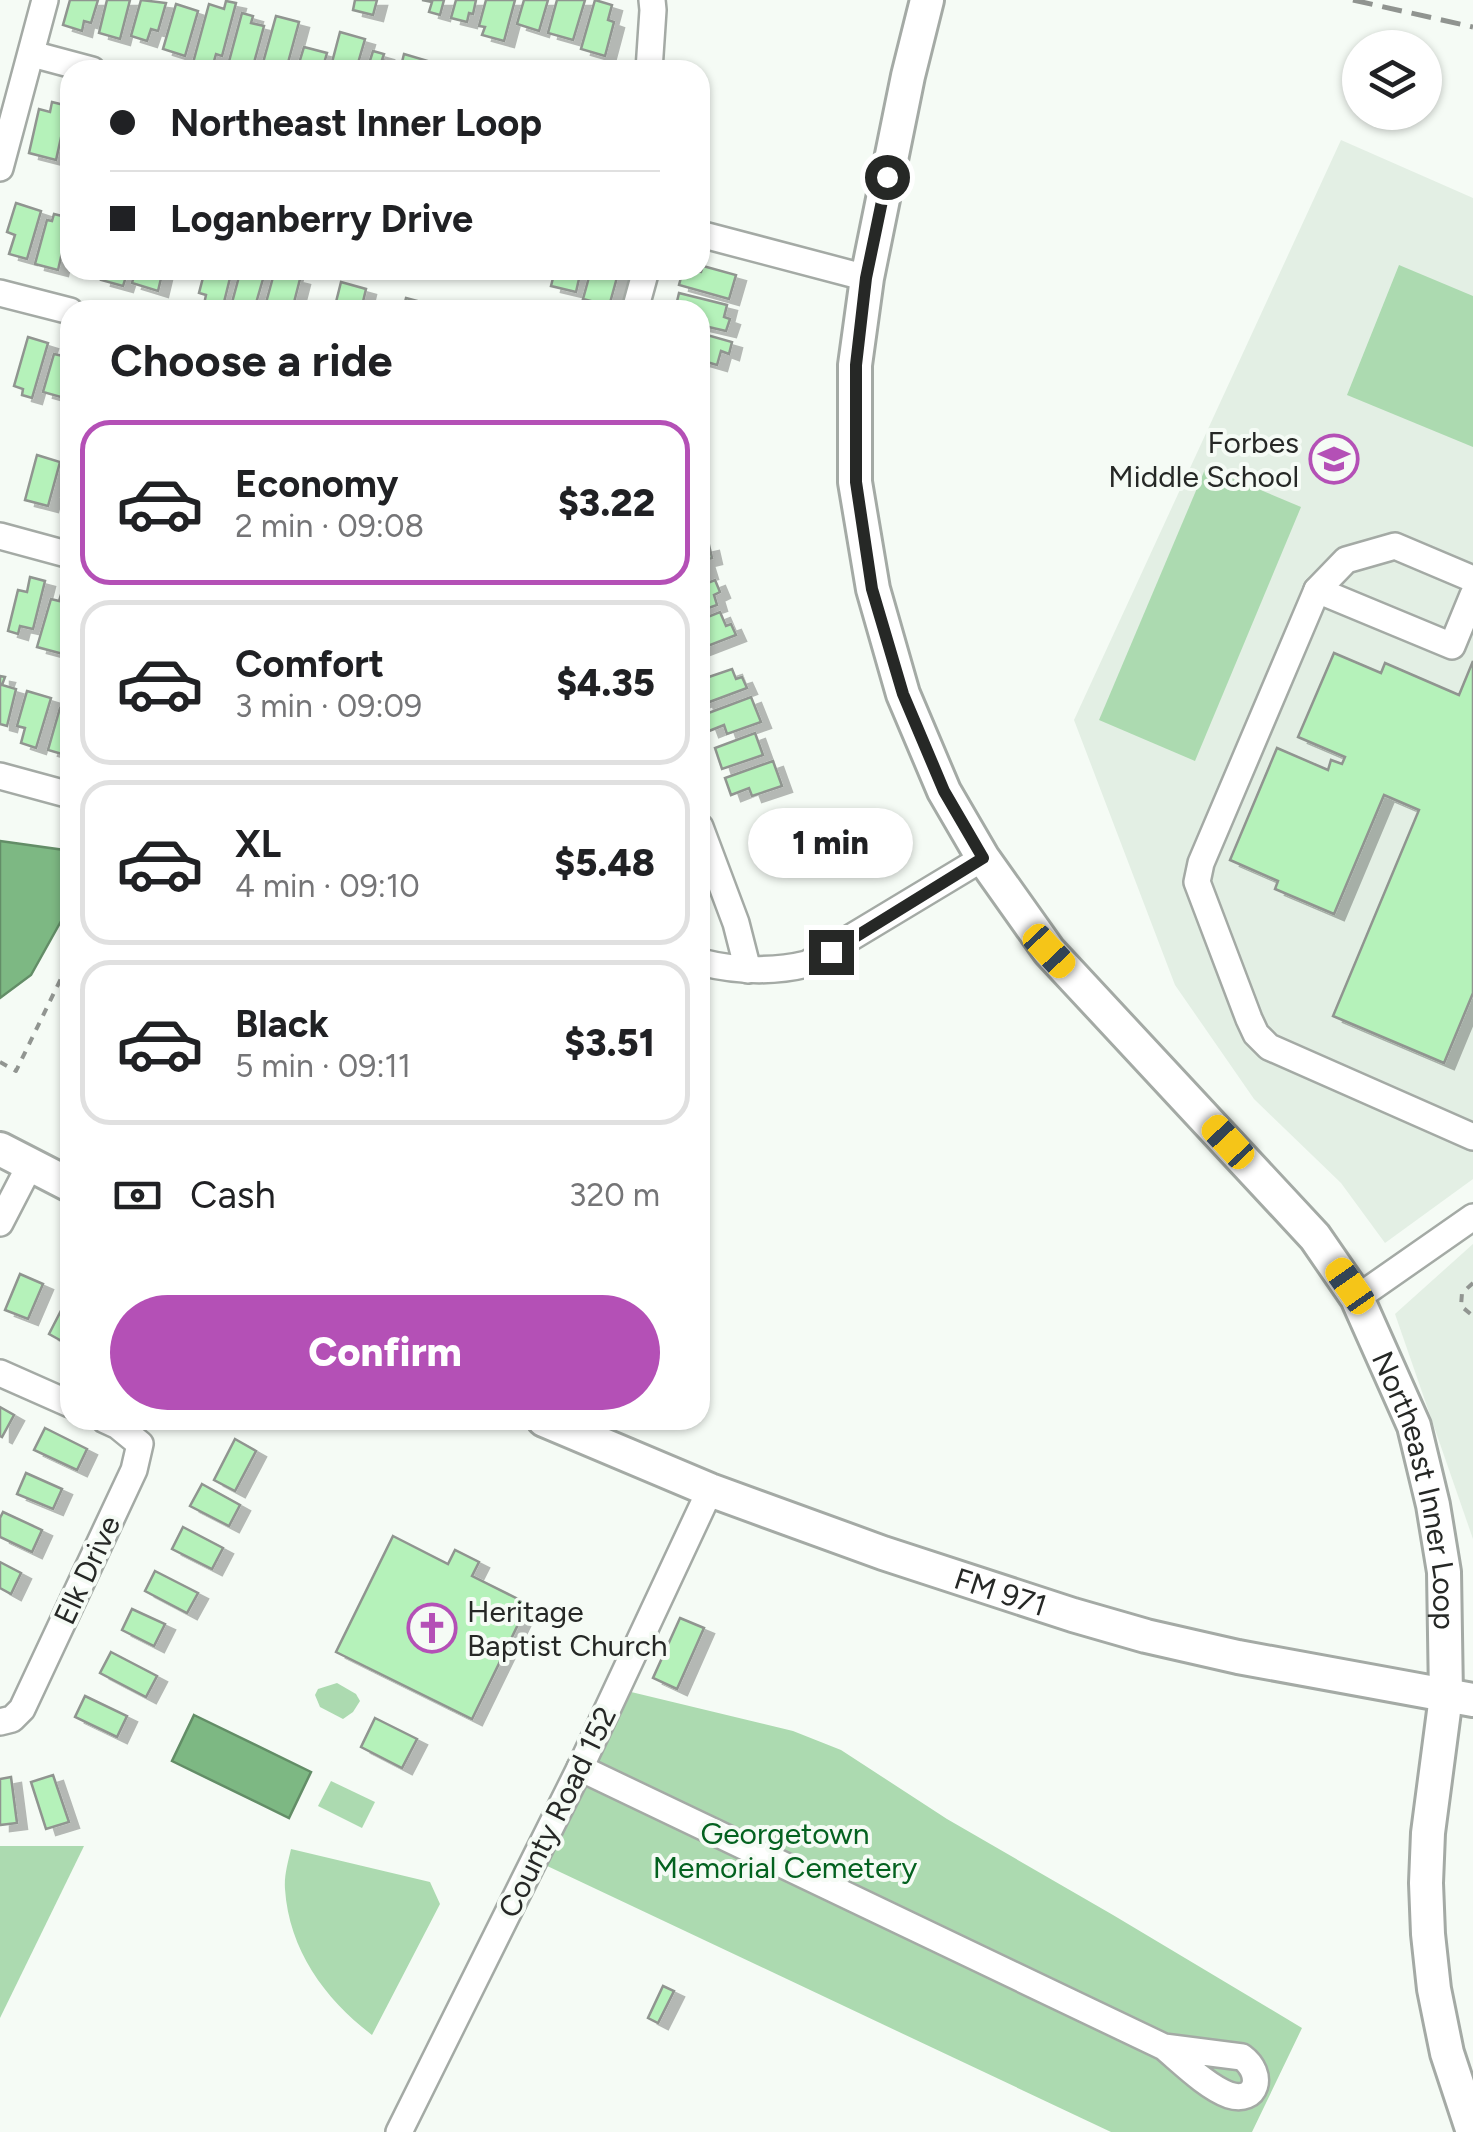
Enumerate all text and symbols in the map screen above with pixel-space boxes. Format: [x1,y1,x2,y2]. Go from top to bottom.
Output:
map controls [1342,30,1442,130]
button: layers [1342,30,1442,130]
text: Northeast Inner Loop [170,100,542,146]
route start [865,155,910,200]
text: Loganberry Drive [170,196,473,242]
text: Choose a ride [110,333,392,387]
place label: Forbes Middle School [1108,424,1299,495]
school or university icon: Forbes Middle School [1308,433,1360,485]
icon: car [115,458,205,548]
text: Economy [235,461,398,507]
text: $3.22 [558,480,655,526]
text: 2 min · 09:08 [235,507,424,545]
icon: car [115,638,205,728]
text: Comfort [235,641,384,687]
text: $4.35 [556,660,655,706]
text: 3 min · 09:09 [235,687,422,725]
callout: 1 min [748,807,914,877]
icon: car [115,818,205,908]
text: XL [235,821,281,867]
text: 1 min [792,824,869,862]
text: $5.48 [554,840,655,886]
text: 4 min · 09:10 [235,867,420,905]
car [1018,919,1080,983]
route end [809,930,854,975]
icon: car [115,998,205,1088]
text: Black [235,1001,329,1047]
text: $3.51 [564,1020,655,1066]
text: 5 min · 09:11 [235,1047,411,1085]
car [1197,1110,1259,1174]
icon: cash [110,1168,165,1223]
text: Cash [190,1172,276,1218]
text: 320 m [569,1176,660,1214]
car [1321,1253,1379,1319]
button: Confirm [110,1295,660,1410]
street label: Northeast Inner Loop [1364,1345,1463,1630]
street label: Elk Drive [46,1510,128,1630]
street label: FM 971 [950,1559,1051,1624]
place label: Heritage Baptist Church [467,1593,668,1664]
church icon: Heritage Baptist Church [406,1602,458,1654]
street label: County Road 152 [490,1701,624,1923]
park label: Georgetown Memorial Cemetery [653,1815,918,1886]

